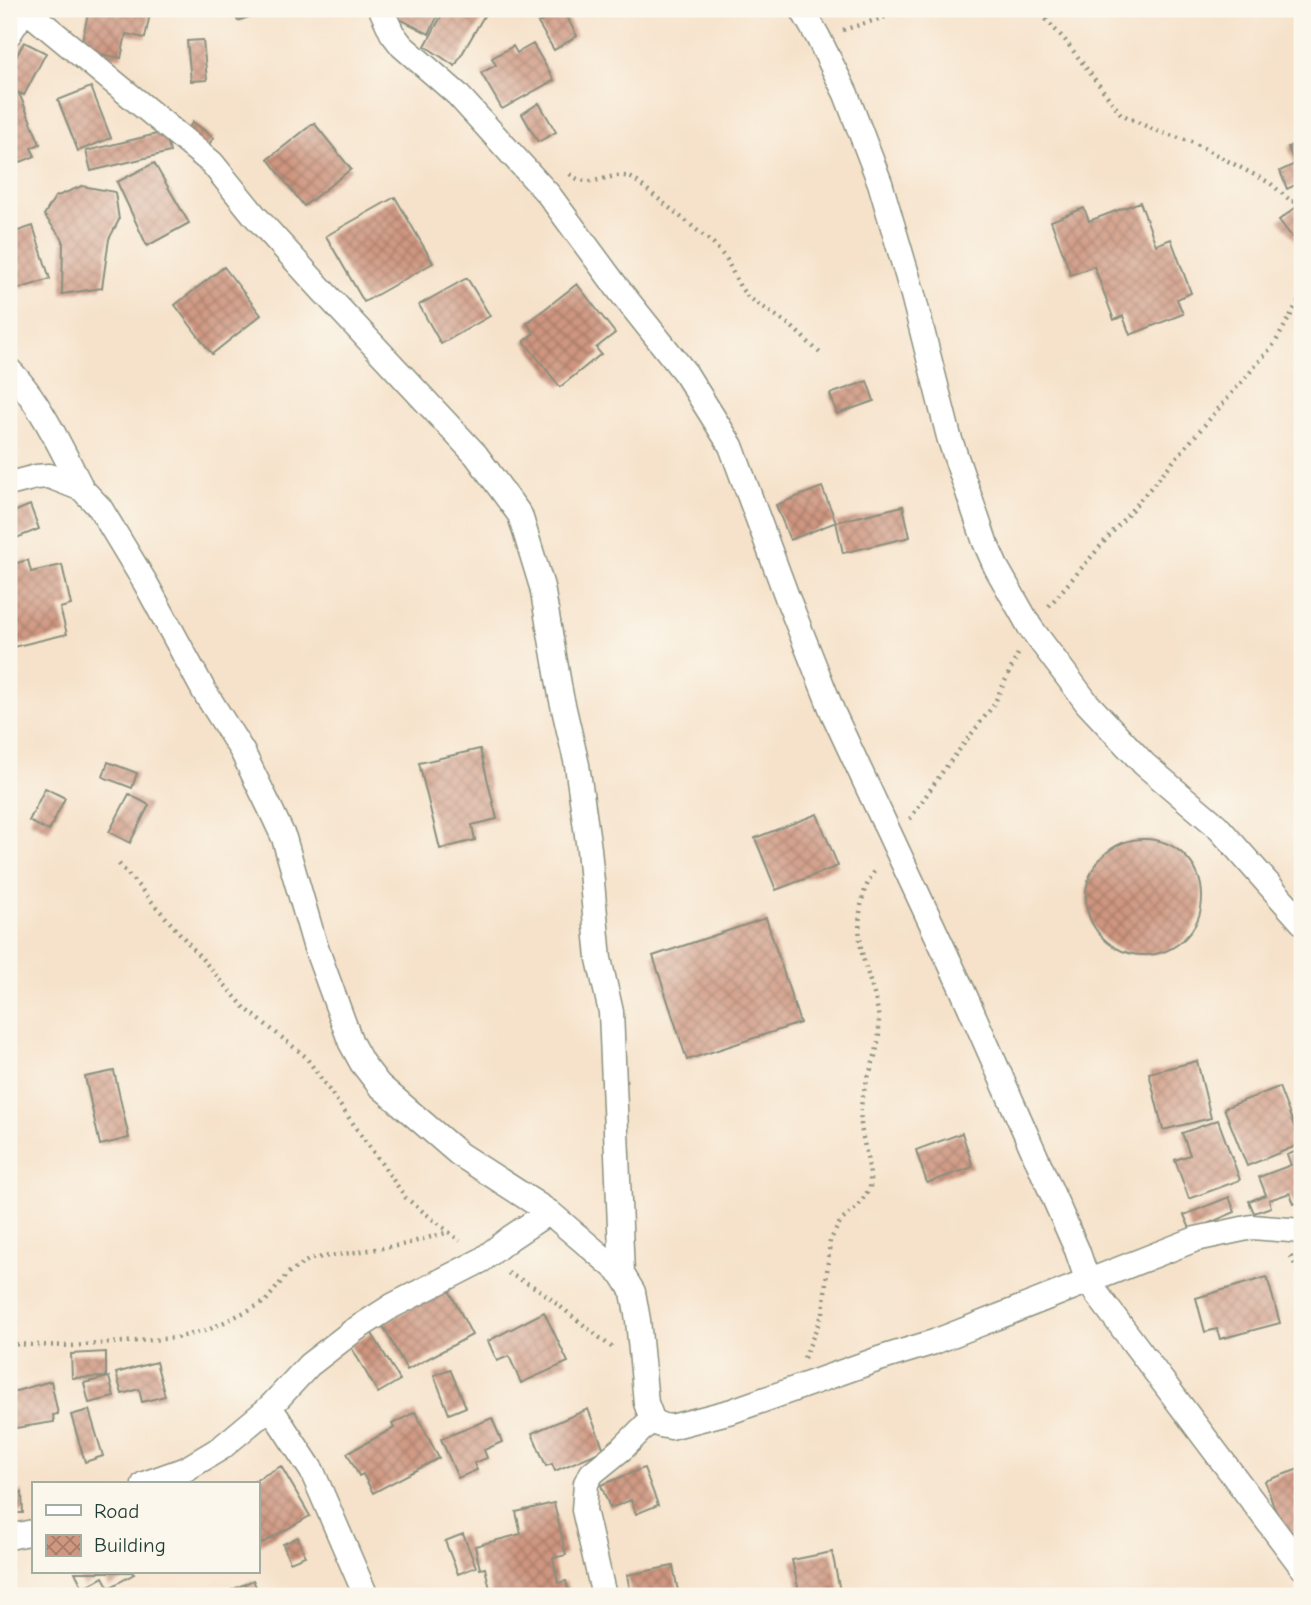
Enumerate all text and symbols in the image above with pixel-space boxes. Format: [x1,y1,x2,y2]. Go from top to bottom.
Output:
legend [32,1482,259,1574]
text: Road [94,1499,139,1523]
text: Building [94,1533,166,1557]

